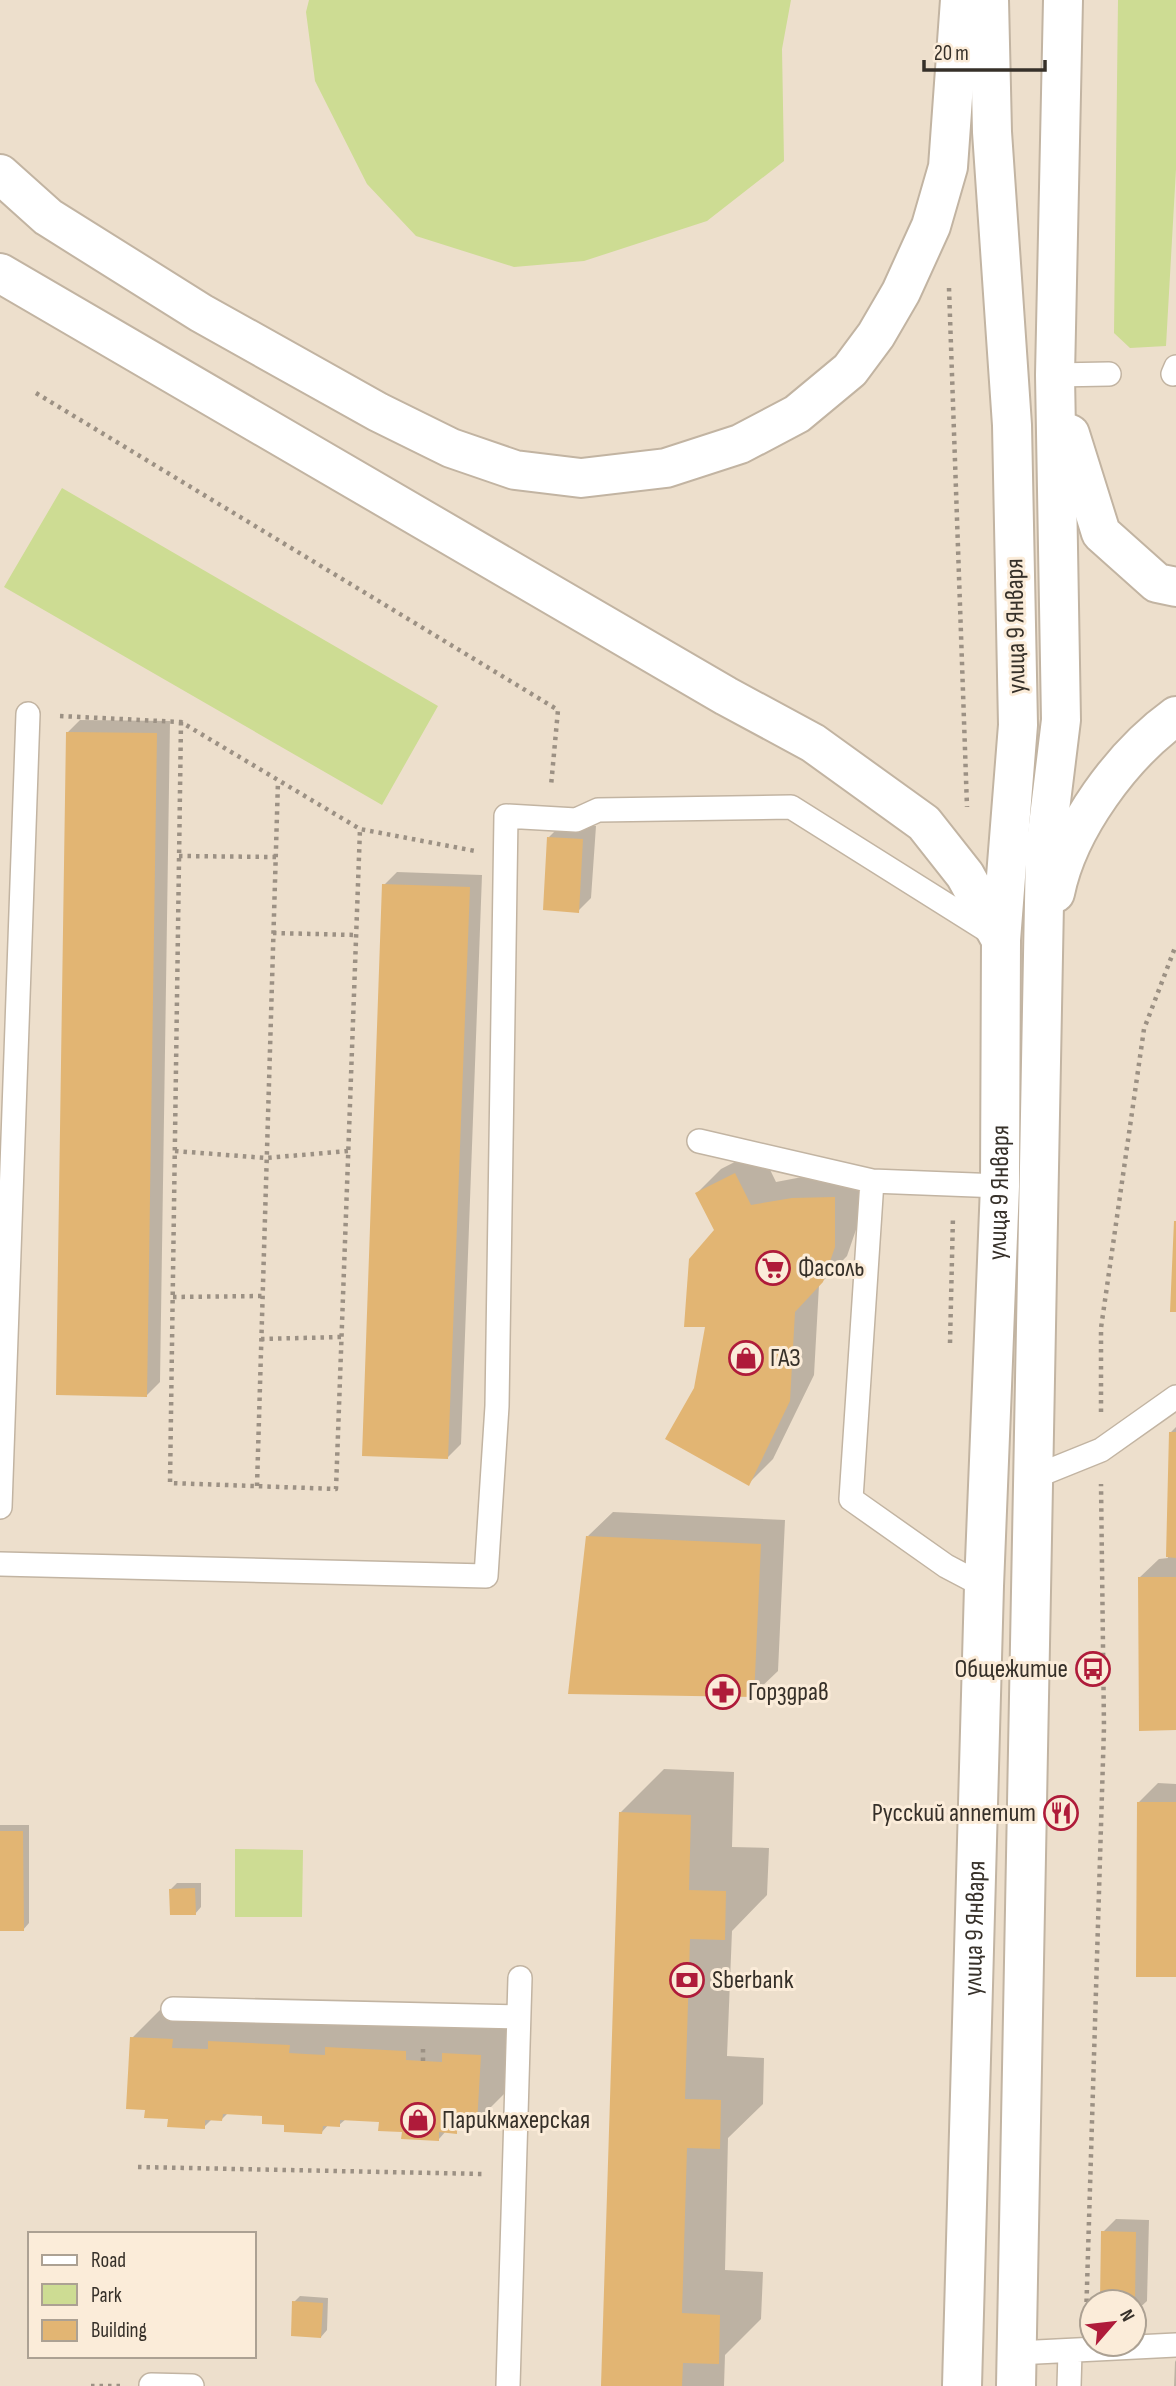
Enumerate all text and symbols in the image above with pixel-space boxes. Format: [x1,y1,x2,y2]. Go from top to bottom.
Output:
scale bar [924,28,1045,72]
text: 20 m [934,41,969,66]
street label: улица 9 Января [999,558,1033,694]
street label: улица 9 Января [982,1125,1016,1261]
supermarket icon: Фасоль [754,1249,792,1287]
place label: Фасоль [798,1253,865,1284]
shop icon: ГАЗ [727,1339,765,1377]
place label: ГАЗ [770,1343,801,1374]
bus stop icon: Общежитие [1074,1650,1112,1688]
place label: Общежитие [954,1654,1068,1685]
pharmacy icon: Горздрав [704,1673,742,1711]
place label: Горздрав [748,1677,829,1708]
restaurant icon: Русский аппетит [1042,1794,1080,1832]
place label: Русский аппетит [872,1798,1036,1829]
street label: улица 9 Января [957,1860,992,1996]
bank icon: Sberbank [668,1961,706,1999]
place label: Sberbank [712,1965,794,1996]
shop icon: Парикмахерская [399,2101,437,2139]
place label: Парикмахерская [442,2105,590,2136]
legend [28,2232,256,2358]
text: Road [91,2248,126,2273]
text: Park [91,2283,122,2308]
north arrow [1078,2288,1148,2358]
text: N [1114,2306,1139,2326]
text: Building [91,2318,147,2343]

